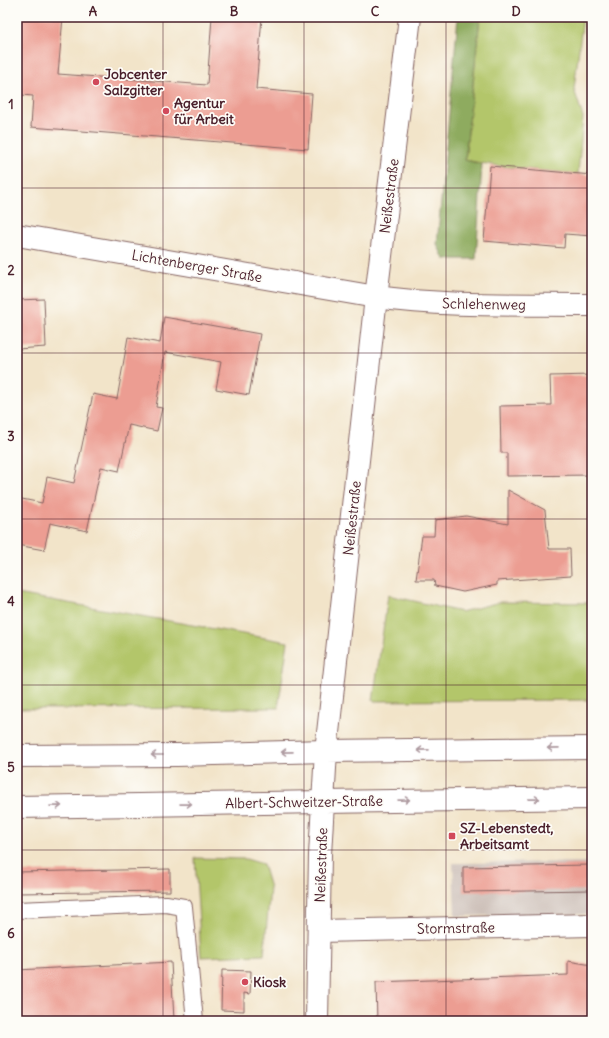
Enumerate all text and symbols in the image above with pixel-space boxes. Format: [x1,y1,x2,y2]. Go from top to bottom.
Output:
text: A [89,3,98,20]
text: B [230,3,239,20]
text: C [371,3,380,20]
text: D [511,3,521,20]
place label: Jobcenter Salzgitter [104,65,167,99]
marker: Jobcenter Salzgitter [91,77,101,87]
place label: Agentur für Arbeit [174,94,234,128]
text: 1 [8,96,14,113]
marker: Agentur für Arbeit [161,106,171,116]
street label: Neißestraße [375,158,403,234]
street label: Lichtenberger Straße [130,246,264,286]
text: 2 [7,262,15,279]
street label: Schlehenweg [442,294,526,314]
text: 3 [7,428,15,445]
street label: Neißestraße [339,480,365,556]
text: 4 [7,593,15,610]
one-way arrow [547,745,560,752]
one-way arrow [417,746,430,754]
one-way arrow [281,748,294,756]
one-way arrow [151,751,164,759]
text: 5 [7,759,15,776]
street label: Albert-Schweitzer-Straße [225,792,383,812]
one-way arrow [527,795,540,802]
one-way arrow [397,796,410,804]
one-way arrow [179,800,192,808]
one-way arrow [49,802,62,810]
place label: SZ-Lebenstedt, Arbeitsamt [460,819,554,853]
street label: Neißestraße [311,827,331,903]
marker: SZ-Lebenstedt, Arbeitsamt [447,831,457,841]
street label: Stormstraße [417,918,495,938]
text: 6 [7,925,15,942]
place label: Kiosk [253,973,286,991]
marker: Kiosk [240,977,250,987]

